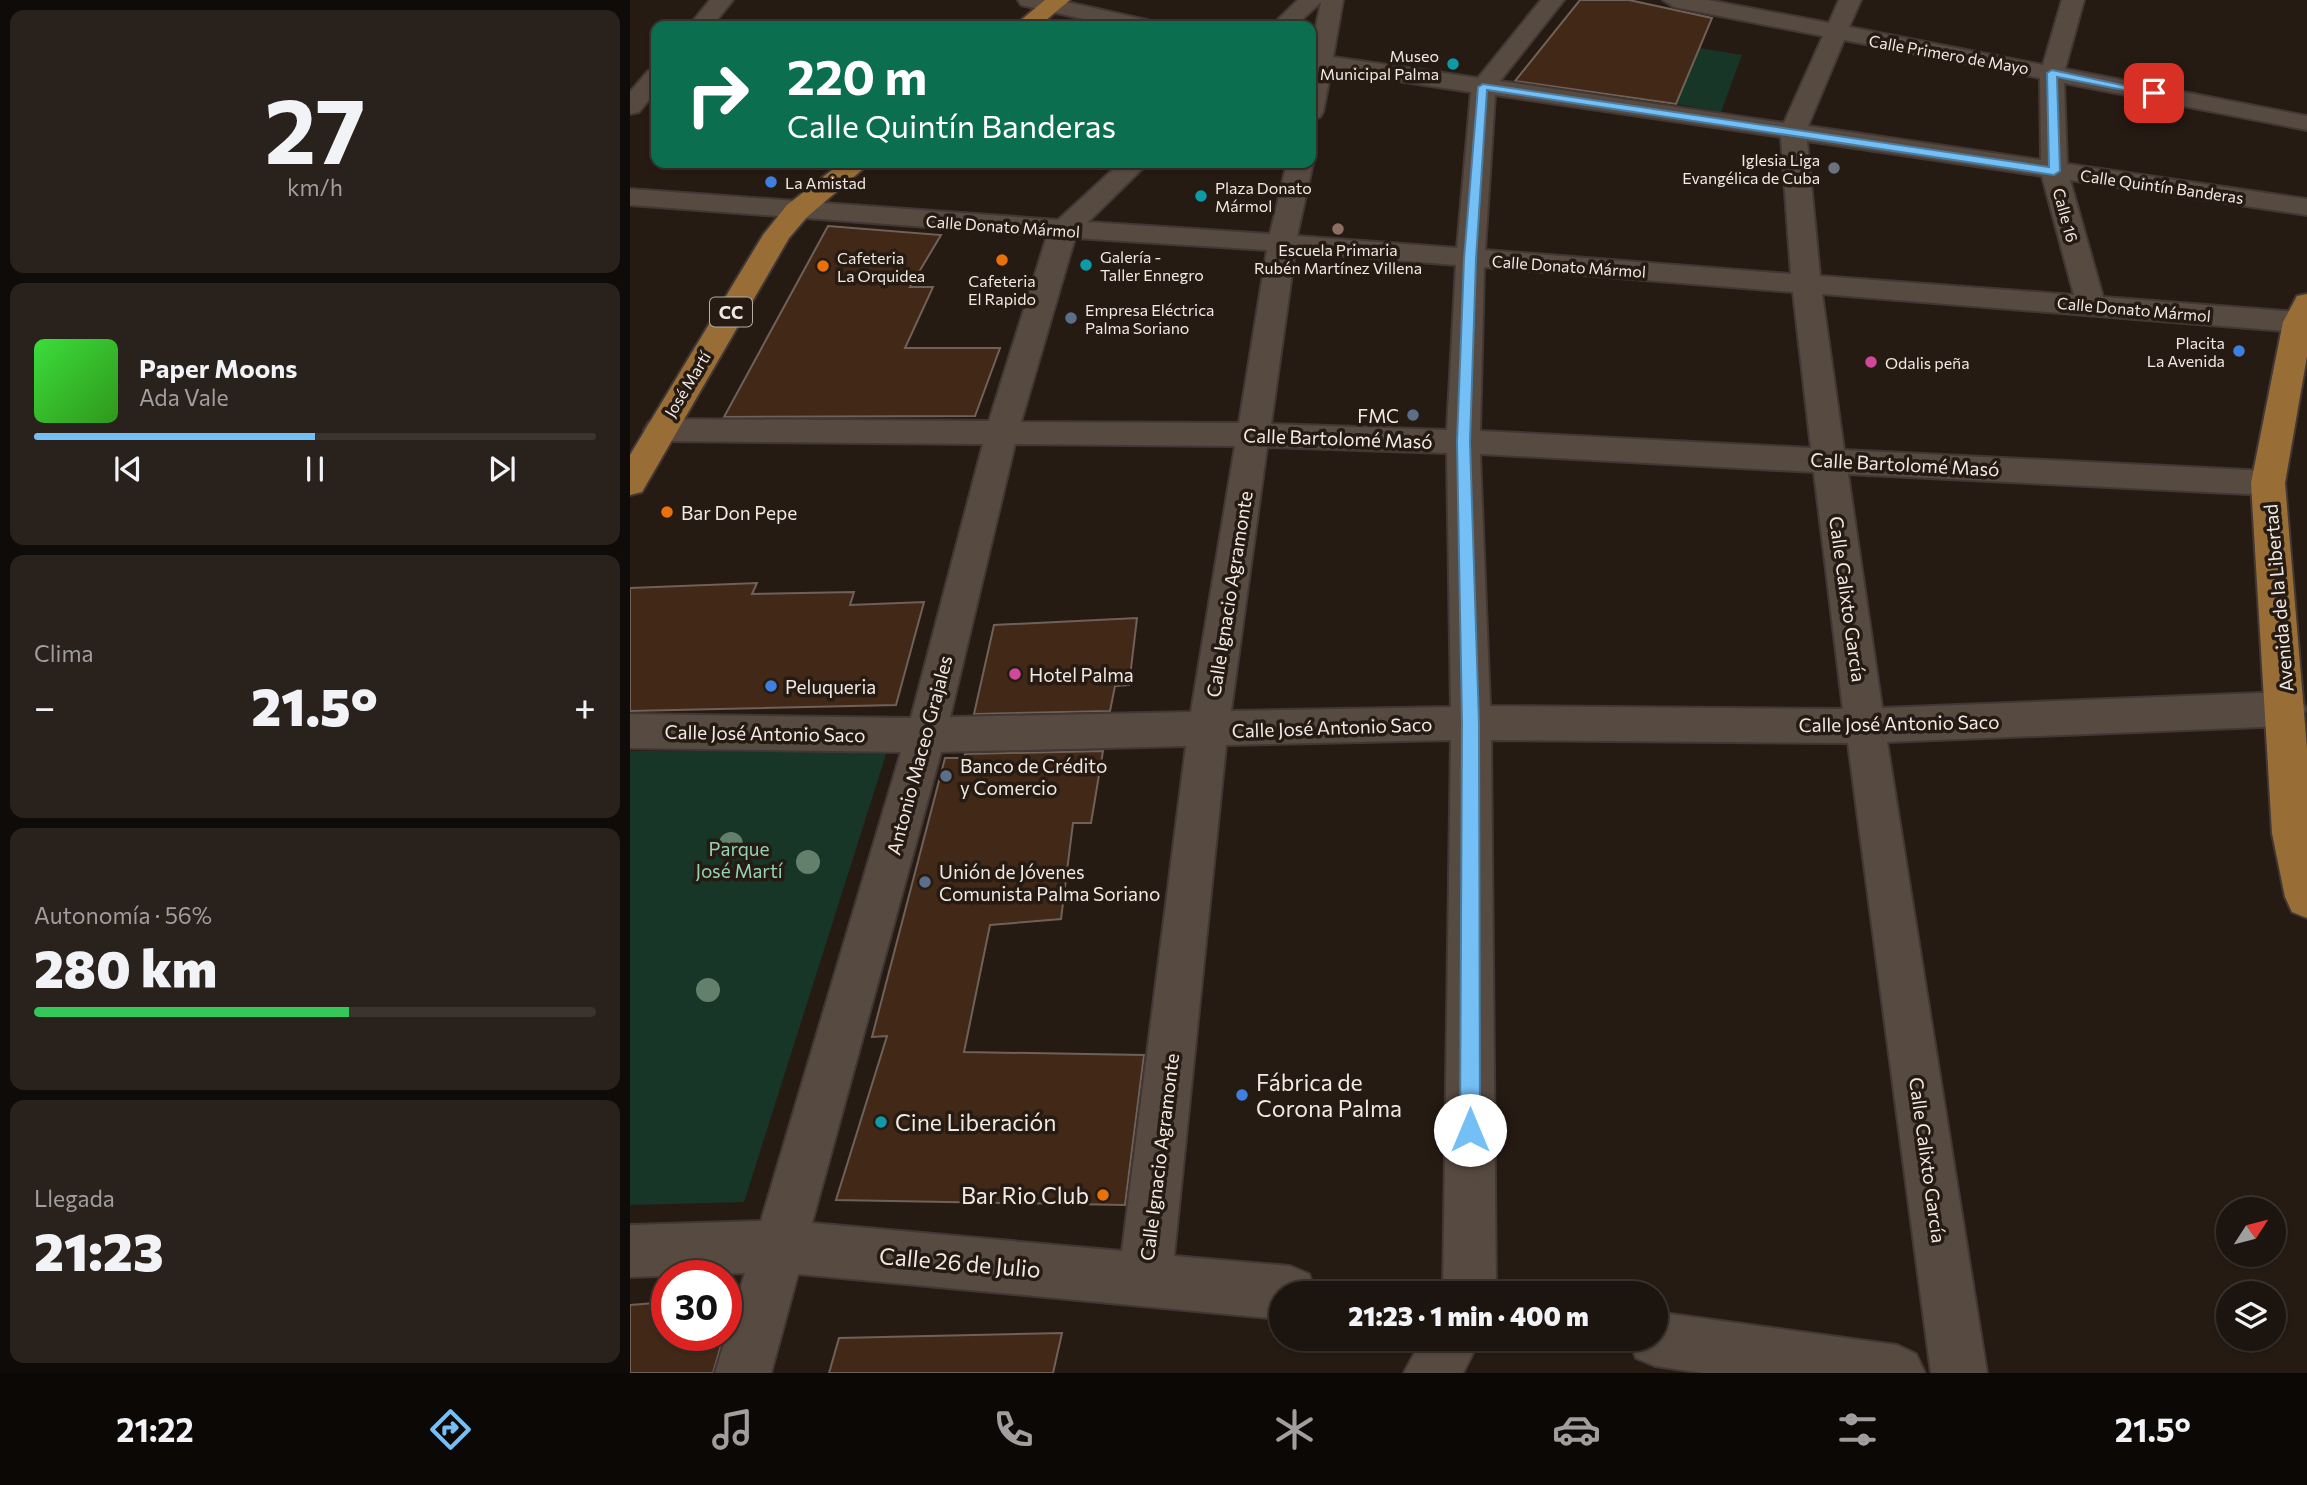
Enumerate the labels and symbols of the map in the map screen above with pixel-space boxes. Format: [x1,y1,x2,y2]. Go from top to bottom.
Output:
street label: Calle Primero de Mayo [1867,31,2031,77]
place label: Museo Municipal Palma [1320,46,1439,83]
marker: Museo Municipal Palma [1445,56,1461,72]
pin [2124,63,2184,123]
place label: Iglesia Liga Evangélica de Cuba [1682,150,1820,187]
marker: Iglesia Liga Evangélica de Cuba [1826,160,1842,176]
street label: Calle Quintín Banderas [2079,165,2245,207]
place label: La Amistad [785,173,866,192]
marker: La Amistad [763,174,779,190]
place label: Plaza Donato Mármol [1215,178,1312,215]
street label: Calle 16 [2050,186,2082,244]
marker: Plaza Donato Mármol [1193,188,1209,204]
street label: Calle Donato Mármol [925,211,1081,241]
marker: Escuela Primaria Rubén Martínez Villena [1330,221,1346,237]
place label: Escuela Primaria Rubén Martínez Villena [1254,240,1422,277]
place label: Galería - Taller Ennegro [1100,247,1204,284]
place label: Cafeteria La Orquidea [837,248,925,285]
street label: Calle Donato Mármol [1491,251,1647,281]
marker: Cafeteria El Rapido [994,252,1010,268]
marker: Galería - Taller Ennegro [1078,257,1094,273]
marker: Cafeteria La Orquidea [815,258,831,274]
place label: Cafeteria El Rapido [968,271,1036,308]
street label: Calle Donato Mármol [2056,293,2212,325]
road number: CC [710,298,752,326]
place label: Empresa Eléctrica Palma Soriano [1085,300,1214,337]
marker: Empresa Eléctrica Palma Soriano [1063,310,1079,326]
place label: Placita La Avenida [2147,333,2225,370]
marker: Placita La Avenida [2231,343,2247,359]
street label: José Martí [660,347,715,420]
place label: Odalis peña [1885,353,1970,372]
marker: Odalis peña [1863,354,1879,370]
place label: FMC [1357,404,1399,427]
marker: FMC [1405,407,1421,423]
street label: Calle Bartolomé Masó [1243,423,1433,453]
street label: Calle Bartolomé Masó [1810,448,2000,480]
street label: Calle Ignacio Agramonte [1201,489,1257,699]
place label: Bar Don Pepe [681,501,797,524]
street label: Avenida de la Libertad [2258,503,2298,693]
marker: Bar Don Pepe [659,504,675,520]
street label: Calle Calixto García [1825,515,1871,683]
street label: Antonio Maceo Grajales [881,653,957,857]
place label: Hotel Palma [1029,663,1134,686]
marker: Hotel Palma [1007,666,1023,682]
place label: Peluqueria [785,675,876,698]
marker: Peluqueria [763,678,779,694]
street label: Calle José Antonio Saco [1798,710,2000,736]
street label: Calle José Antonio Saco [1231,712,1433,742]
street label: Calle José Antonio Saco [664,720,866,746]
place label: Banco de Crédito y Comercio [960,754,1107,799]
marker: Banco de Crédito y Comercio [938,768,954,784]
park label: Parque José Martí [695,837,784,882]
place label: Unión de Jóvenes Comunista Palma Soriano [939,860,1160,905]
marker: Unión de Jóvenes Comunista Palma Soriano [917,874,933,890]
street label: Calle Ignacio Agramonte [1135,1052,1183,1262]
place label: Fábrica de Corona Palma [1256,1068,1402,1122]
street label: Calle Calixto García [1905,1076,1951,1244]
marker: Fábrica de Corona Palma [1234,1087,1250,1103]
position arrow [1433,1093,1507,1167]
place label: Cine Liberación [895,1108,1056,1136]
marker: Cine Liberación [873,1114,889,1130]
place label: Bar Rio Club [961,1181,1089,1209]
marker: Bar Rio Club [1095,1187,1111,1203]
north arrow [2216,1197,2286,1267]
street label: Calle 26 de Julio [878,1241,1042,1283]
speed limit sign: 30 [651,1260,742,1351]

